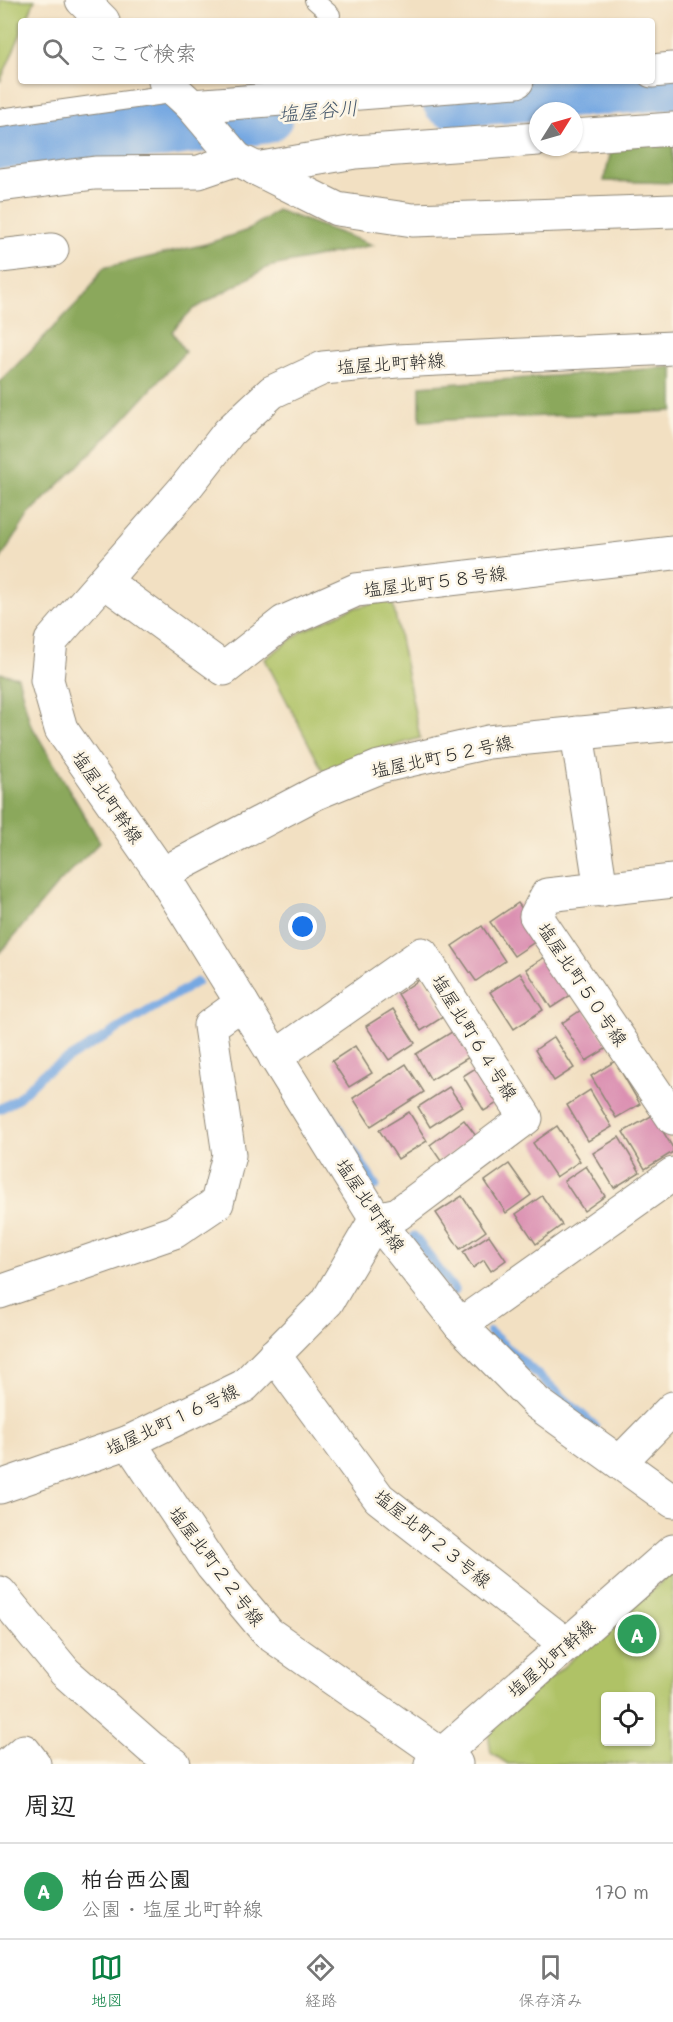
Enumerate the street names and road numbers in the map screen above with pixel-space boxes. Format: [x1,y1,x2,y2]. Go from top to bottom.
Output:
street label: 塩屋北町幹線 [336,347,446,379]
street label: 塩屋北町５８号線 [362,560,508,602]
street label: 塩屋北町５２号線 [369,729,515,783]
street label: 塩屋北町幹線 [67,746,149,848]
street label: 塩屋北町５０号線 [533,918,633,1050]
street label: 塩屋北町６４号線 [427,970,523,1104]
street label: 塩屋北町幹線 [331,1154,411,1256]
street label: 塩屋北町１６号線 [102,1378,242,1460]
street label: 塩屋北町２３号線 [369,1483,497,1593]
street label: 塩屋北町２２号線 [164,1501,270,1631]
street label: 塩屋北町幹線 [502,1614,600,1702]

